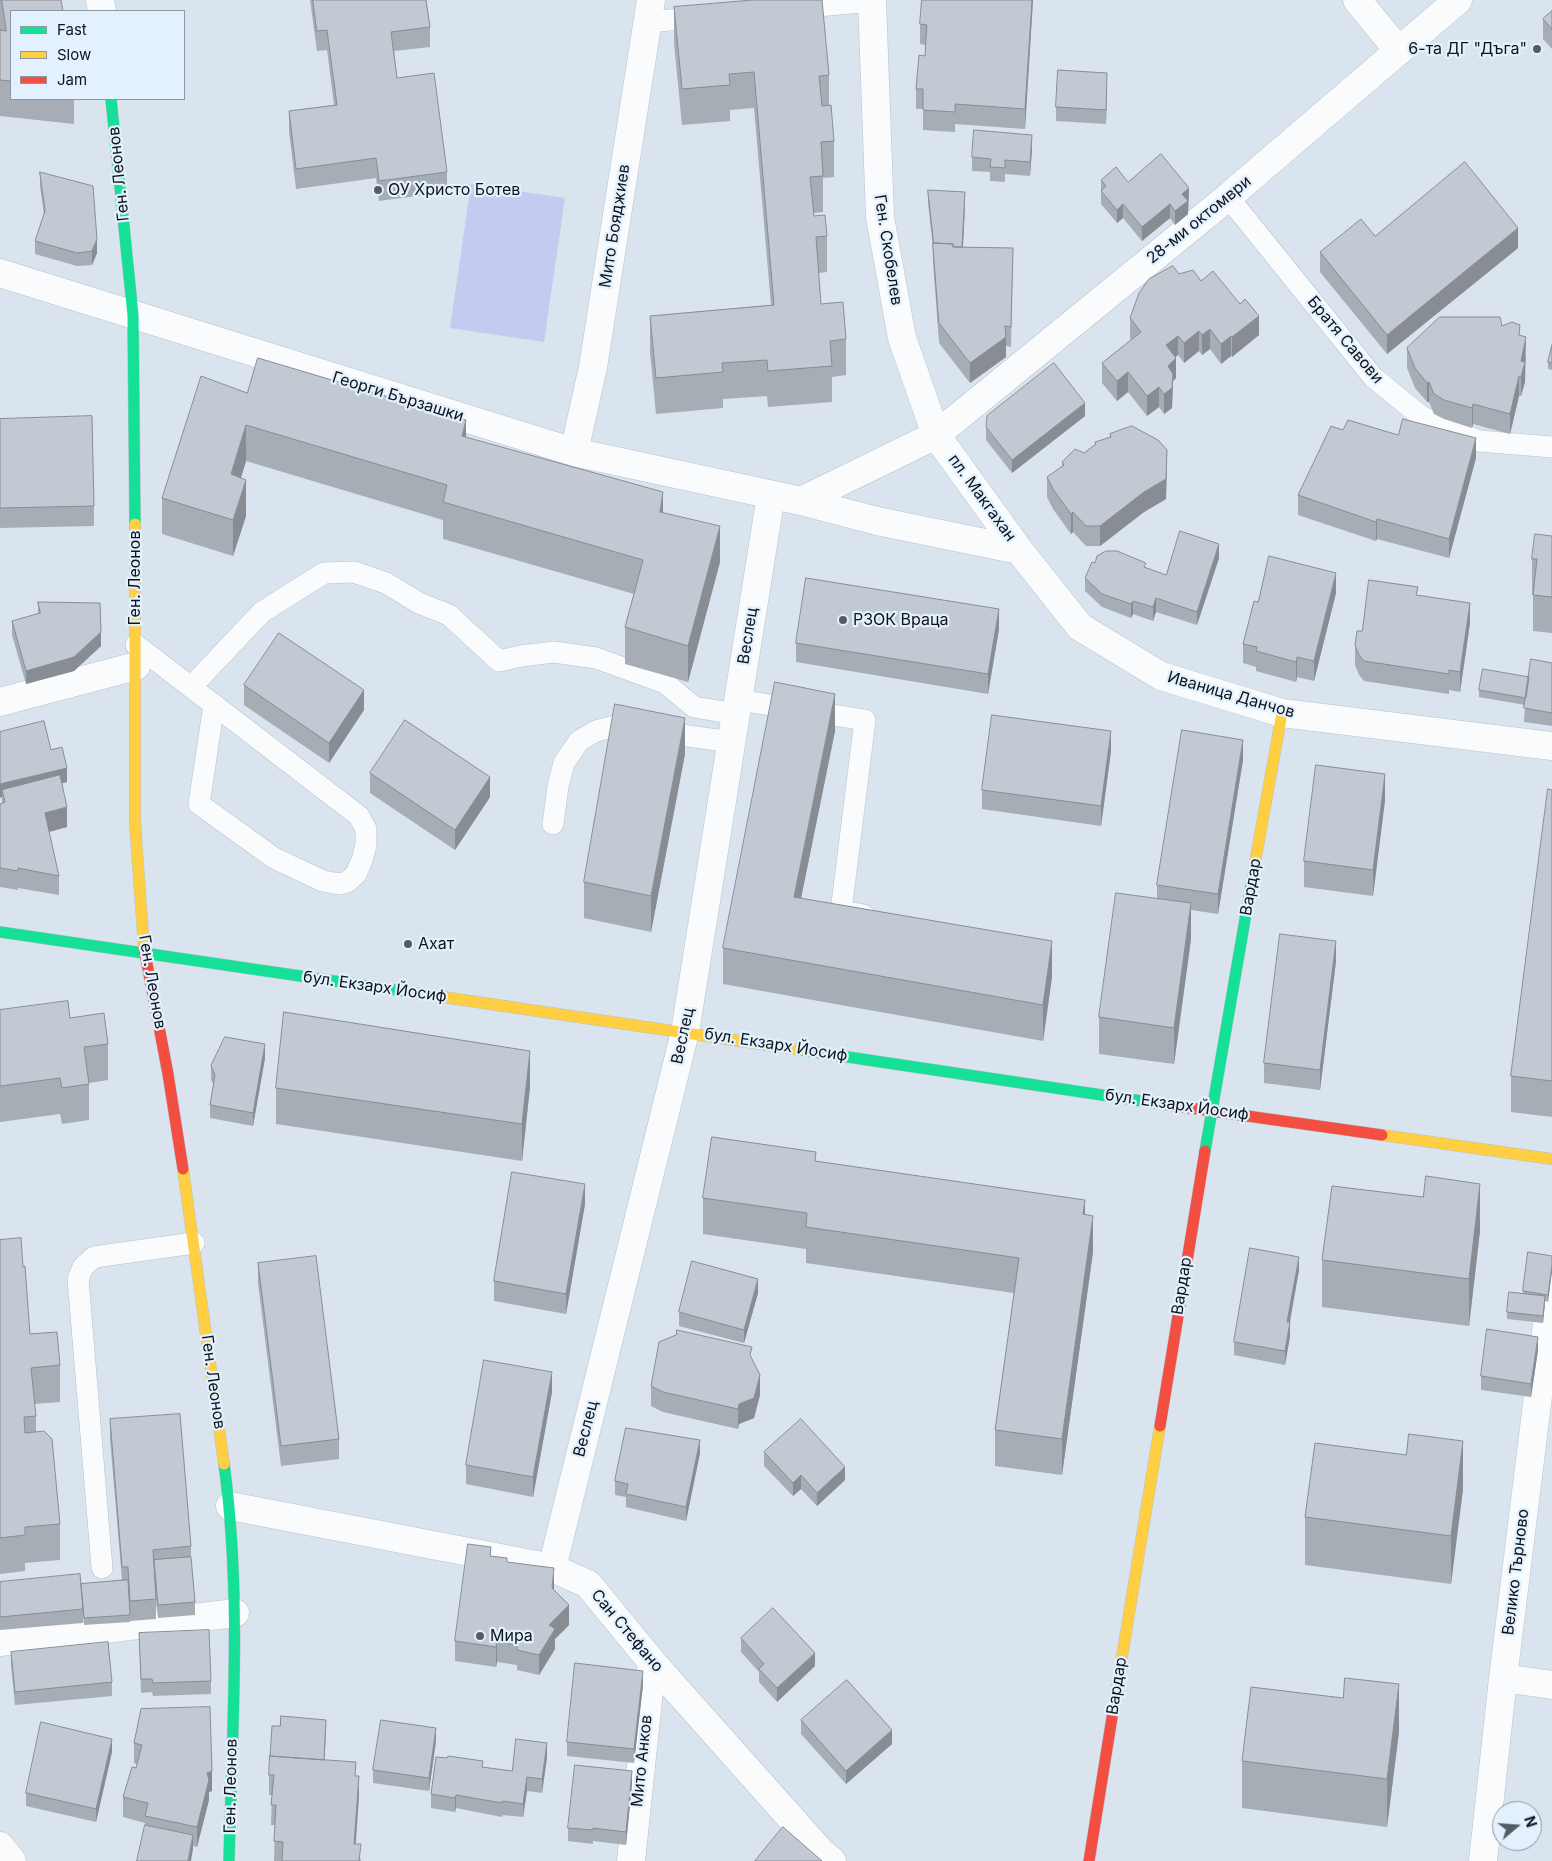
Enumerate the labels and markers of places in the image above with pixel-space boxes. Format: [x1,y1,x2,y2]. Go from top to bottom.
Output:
place label: 6-та ДГ "Дъга" [1408,39,1527,59]
marker: 6-та ДГ "Дъга" [1531,43,1543,55]
place label: ОУ Христо Ботев [388,180,520,200]
marker: ОУ Христо Ботев [372,184,384,196]
place label: РЗОК Враца [853,610,949,630]
marker: РЗОК Враца [837,614,849,626]
place label: Ахат [418,934,454,954]
marker: Ахат [402,938,414,950]
place label: Мира [490,1626,533,1646]
marker: Мира [474,1630,486,1642]

